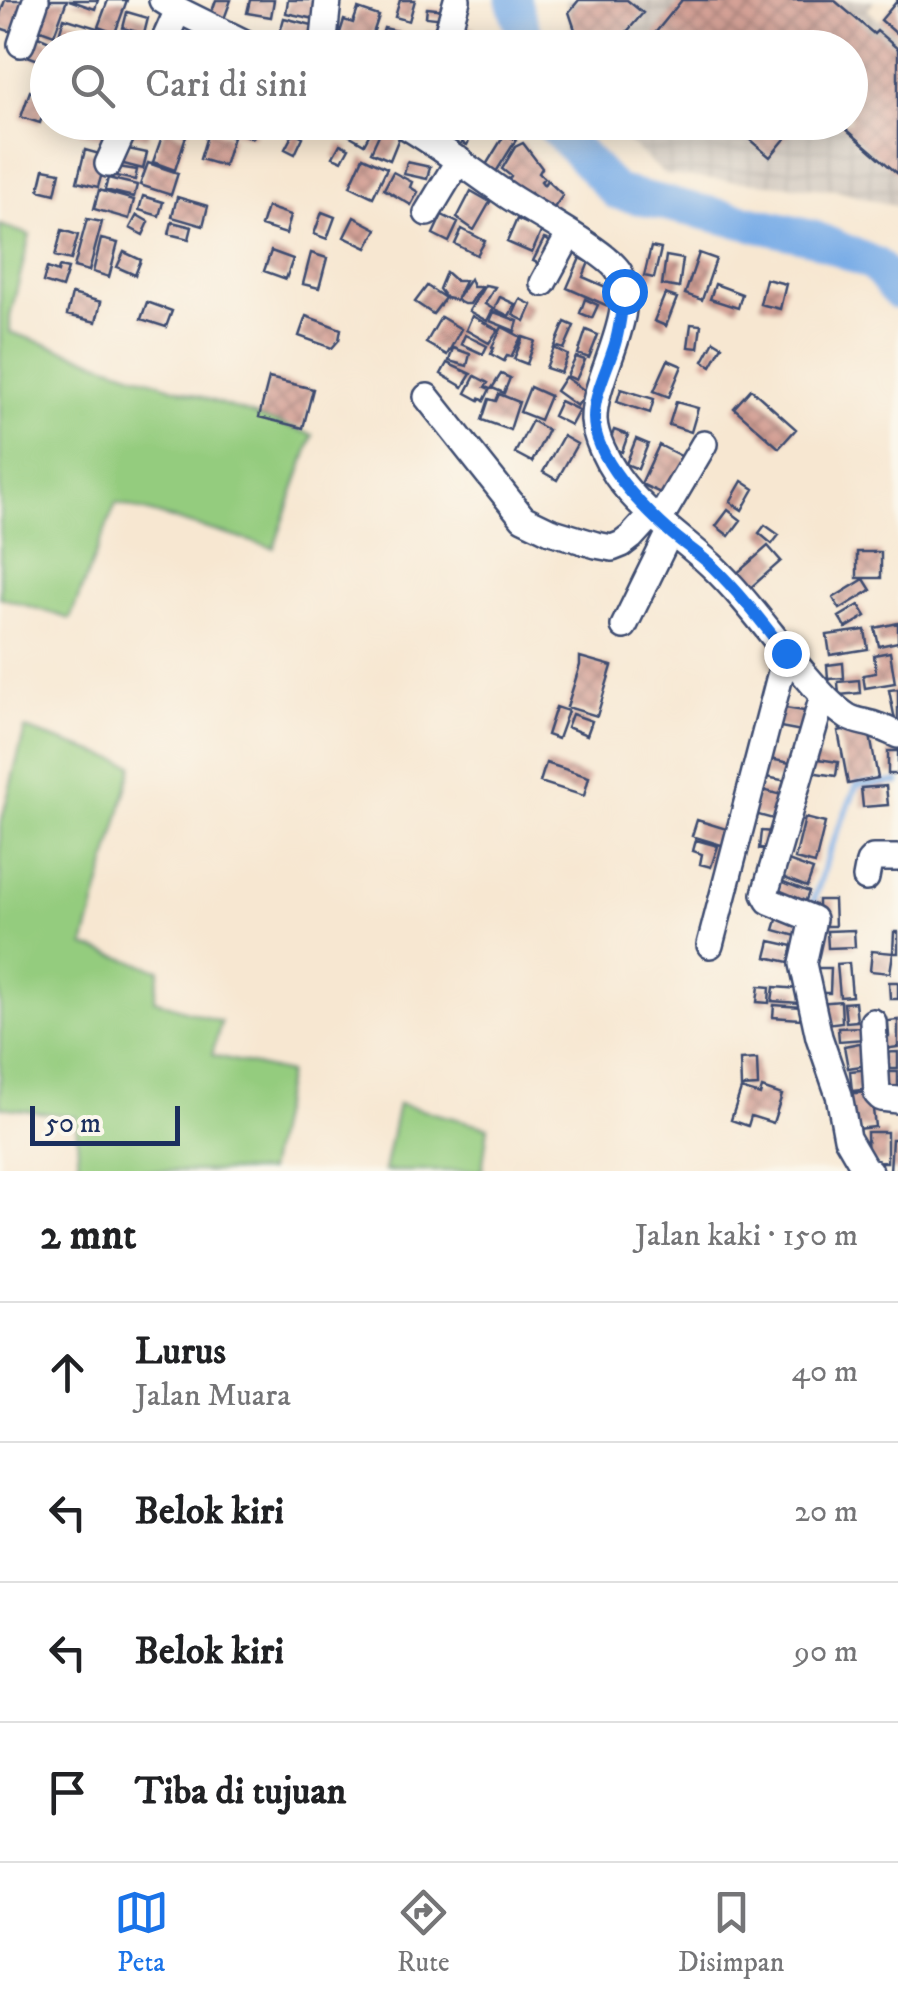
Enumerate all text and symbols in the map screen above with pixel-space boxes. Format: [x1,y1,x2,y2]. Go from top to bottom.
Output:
search box [30,30,868,140]
icon: search [65,58,120,113]
text: Cari di sini [145,61,308,109]
route start [602,269,648,315]
route end [764,631,810,677]
scale bar [30,1101,180,1146]
text: 50 m [45,1106,101,1141]
text: 2 mnt [40,1210,136,1262]
text: Jalan kaki · 150 m [635,1216,858,1256]
text: Lurus [135,1328,226,1376]
icon: ahead [40,1345,95,1400]
text: 40 m [791,1352,858,1392]
text: Jalan Muara [135,1376,291,1416]
icon: left [40,1485,95,1540]
text: Belok kiri [135,1488,284,1536]
text: 20 m [794,1492,858,1532]
icon: left [40,1625,95,1680]
text: Belok kiri [135,1628,284,1676]
text: 90 m [794,1632,858,1672]
icon: arrive [40,1765,95,1820]
text: Tiba di tujuan [135,1768,346,1816]
tab: Peta [114,1885,169,1980]
tab: Rute [396,1885,451,1980]
tab: Disimpan [678,1885,784,1980]

